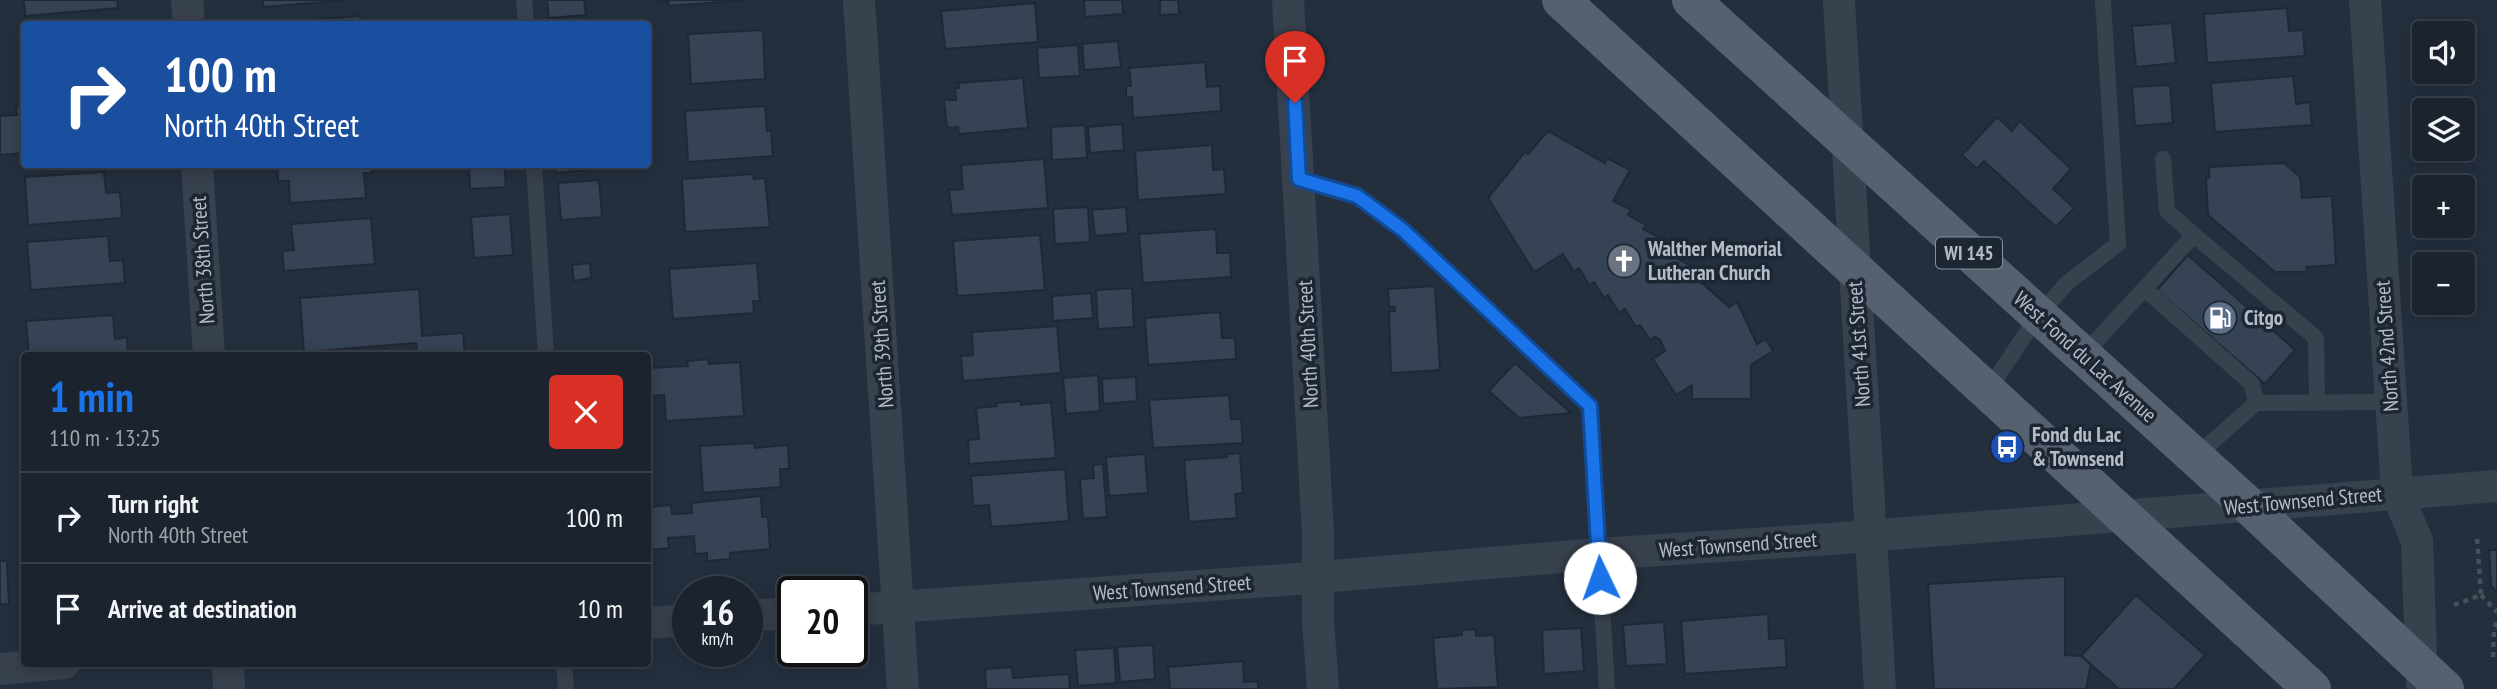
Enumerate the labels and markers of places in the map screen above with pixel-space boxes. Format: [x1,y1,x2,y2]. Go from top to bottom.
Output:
pin [1265,31,1325,103]
place label: Walther Memorial Lutheran Church [1647,235,1783,286]
church icon: Walther Memorial Lutheran Church [1605,242,1643,280]
fuel station icon: Citgo [2201,299,2239,337]
place label: Citgo [2244,304,2283,331]
place label: Fond du Lac & Townsend [2032,421,2124,472]
bus stop icon: Fond du Lac & Townsend [1988,428,2026,466]

